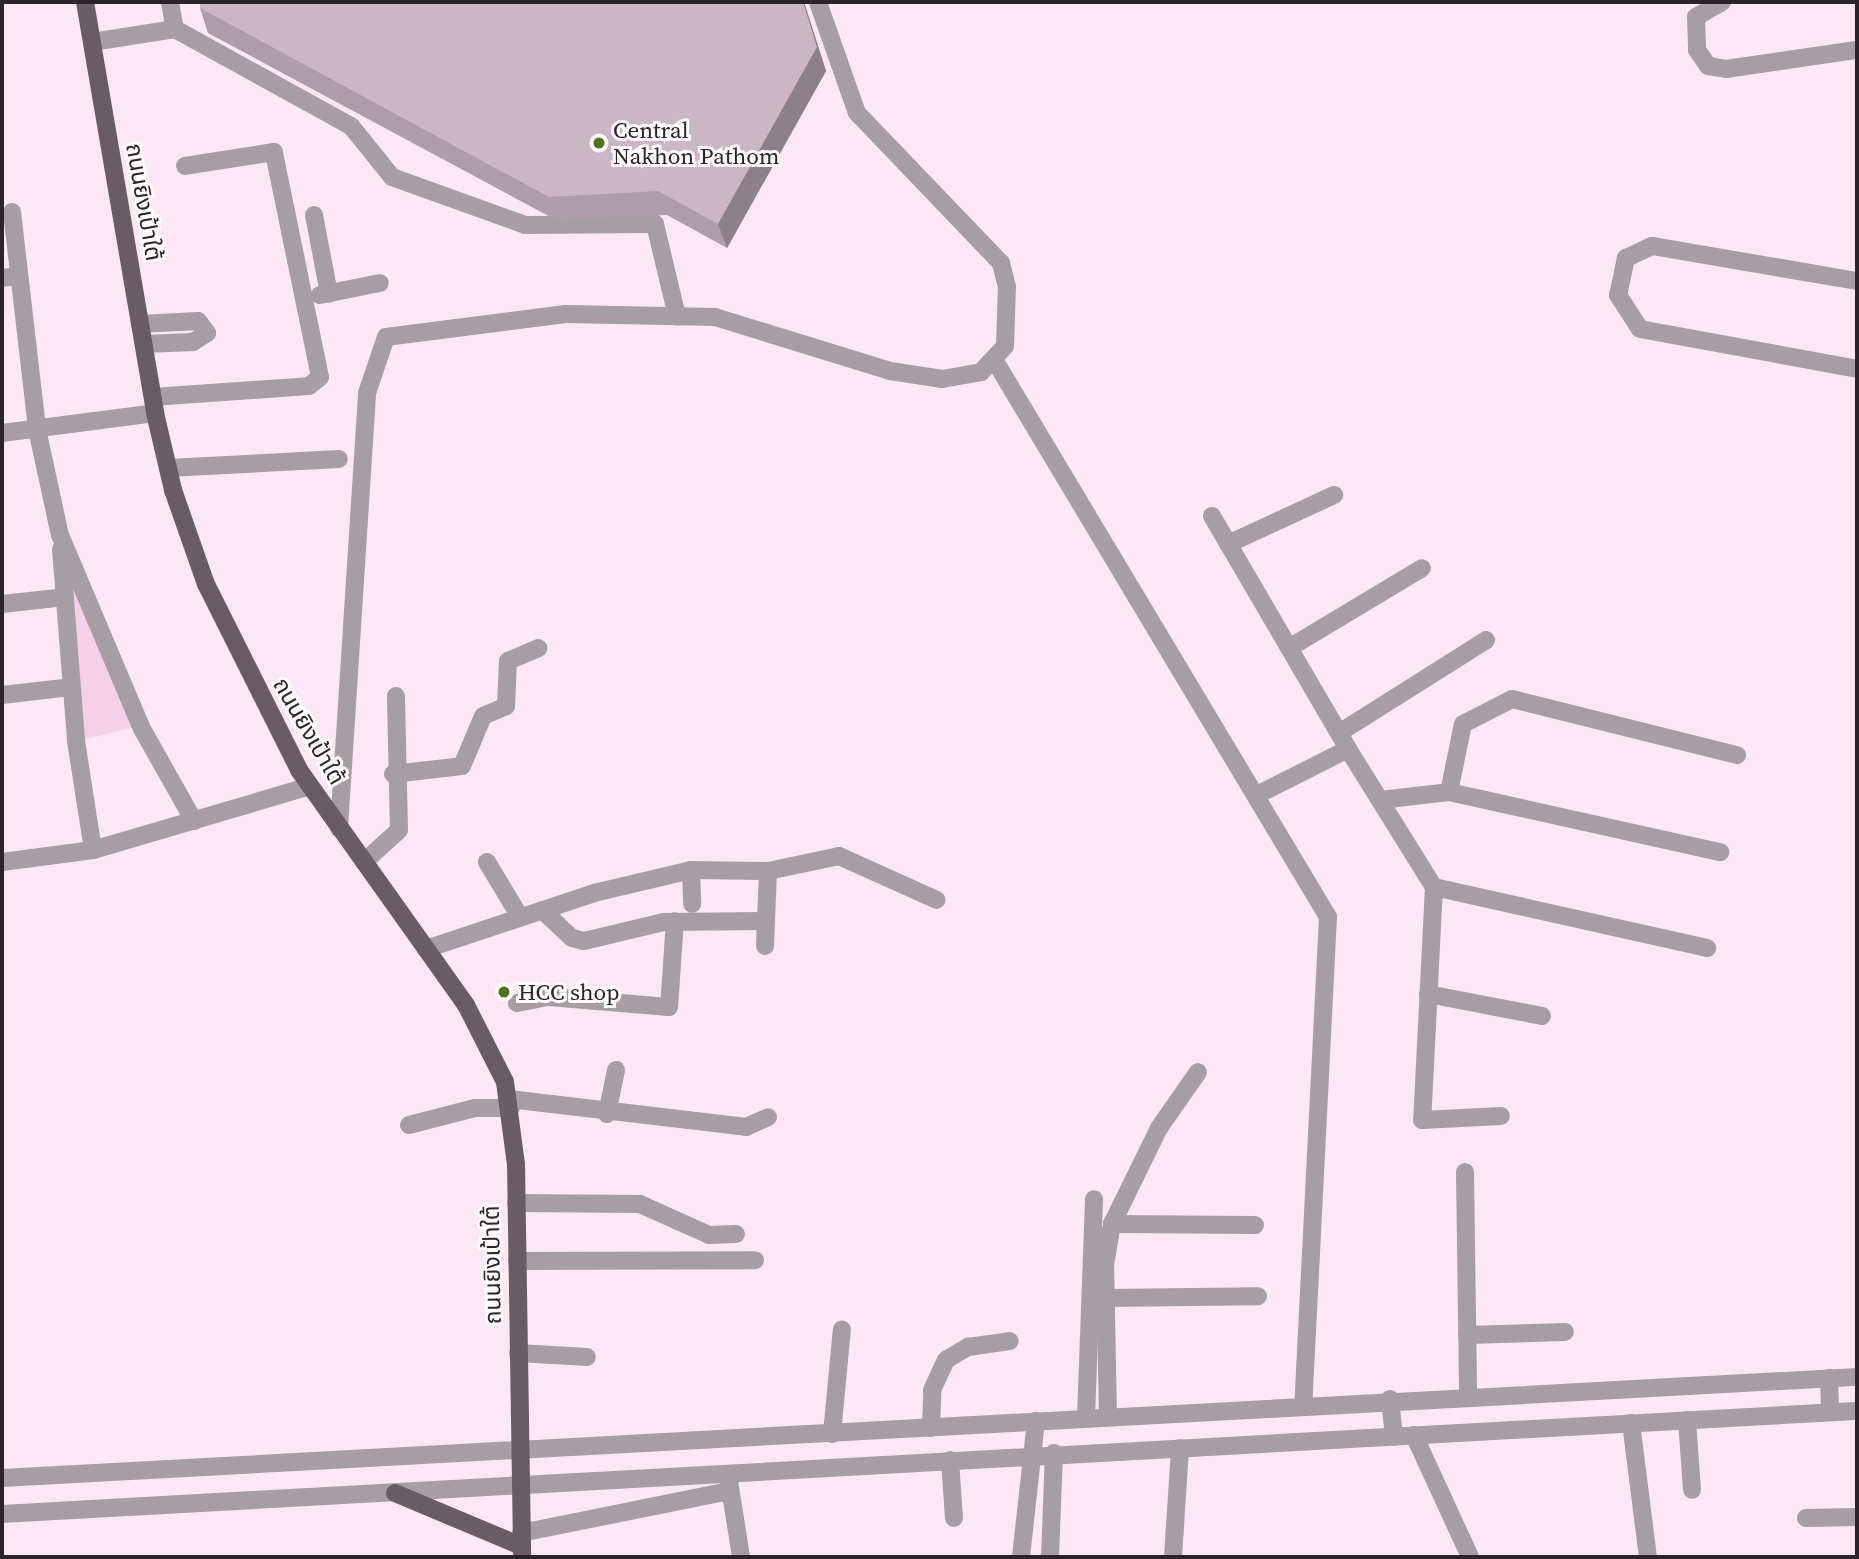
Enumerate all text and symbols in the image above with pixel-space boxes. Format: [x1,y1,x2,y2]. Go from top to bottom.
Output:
place label: Central Nakhon Pathom [613,116,780,170]
marker: Central Nakhon Pathom [591,135,607,151]
street label: ถนนยิงเป้าใต้ [120,141,168,263]
street label: ถนนยิงเป้าใต้ [267,673,351,789]
place label: HCC shop [518,978,619,1006]
marker: HCC shop [496,984,512,1000]
street label: ถนนยิงเป้าใต้ [477,1205,507,1325]

